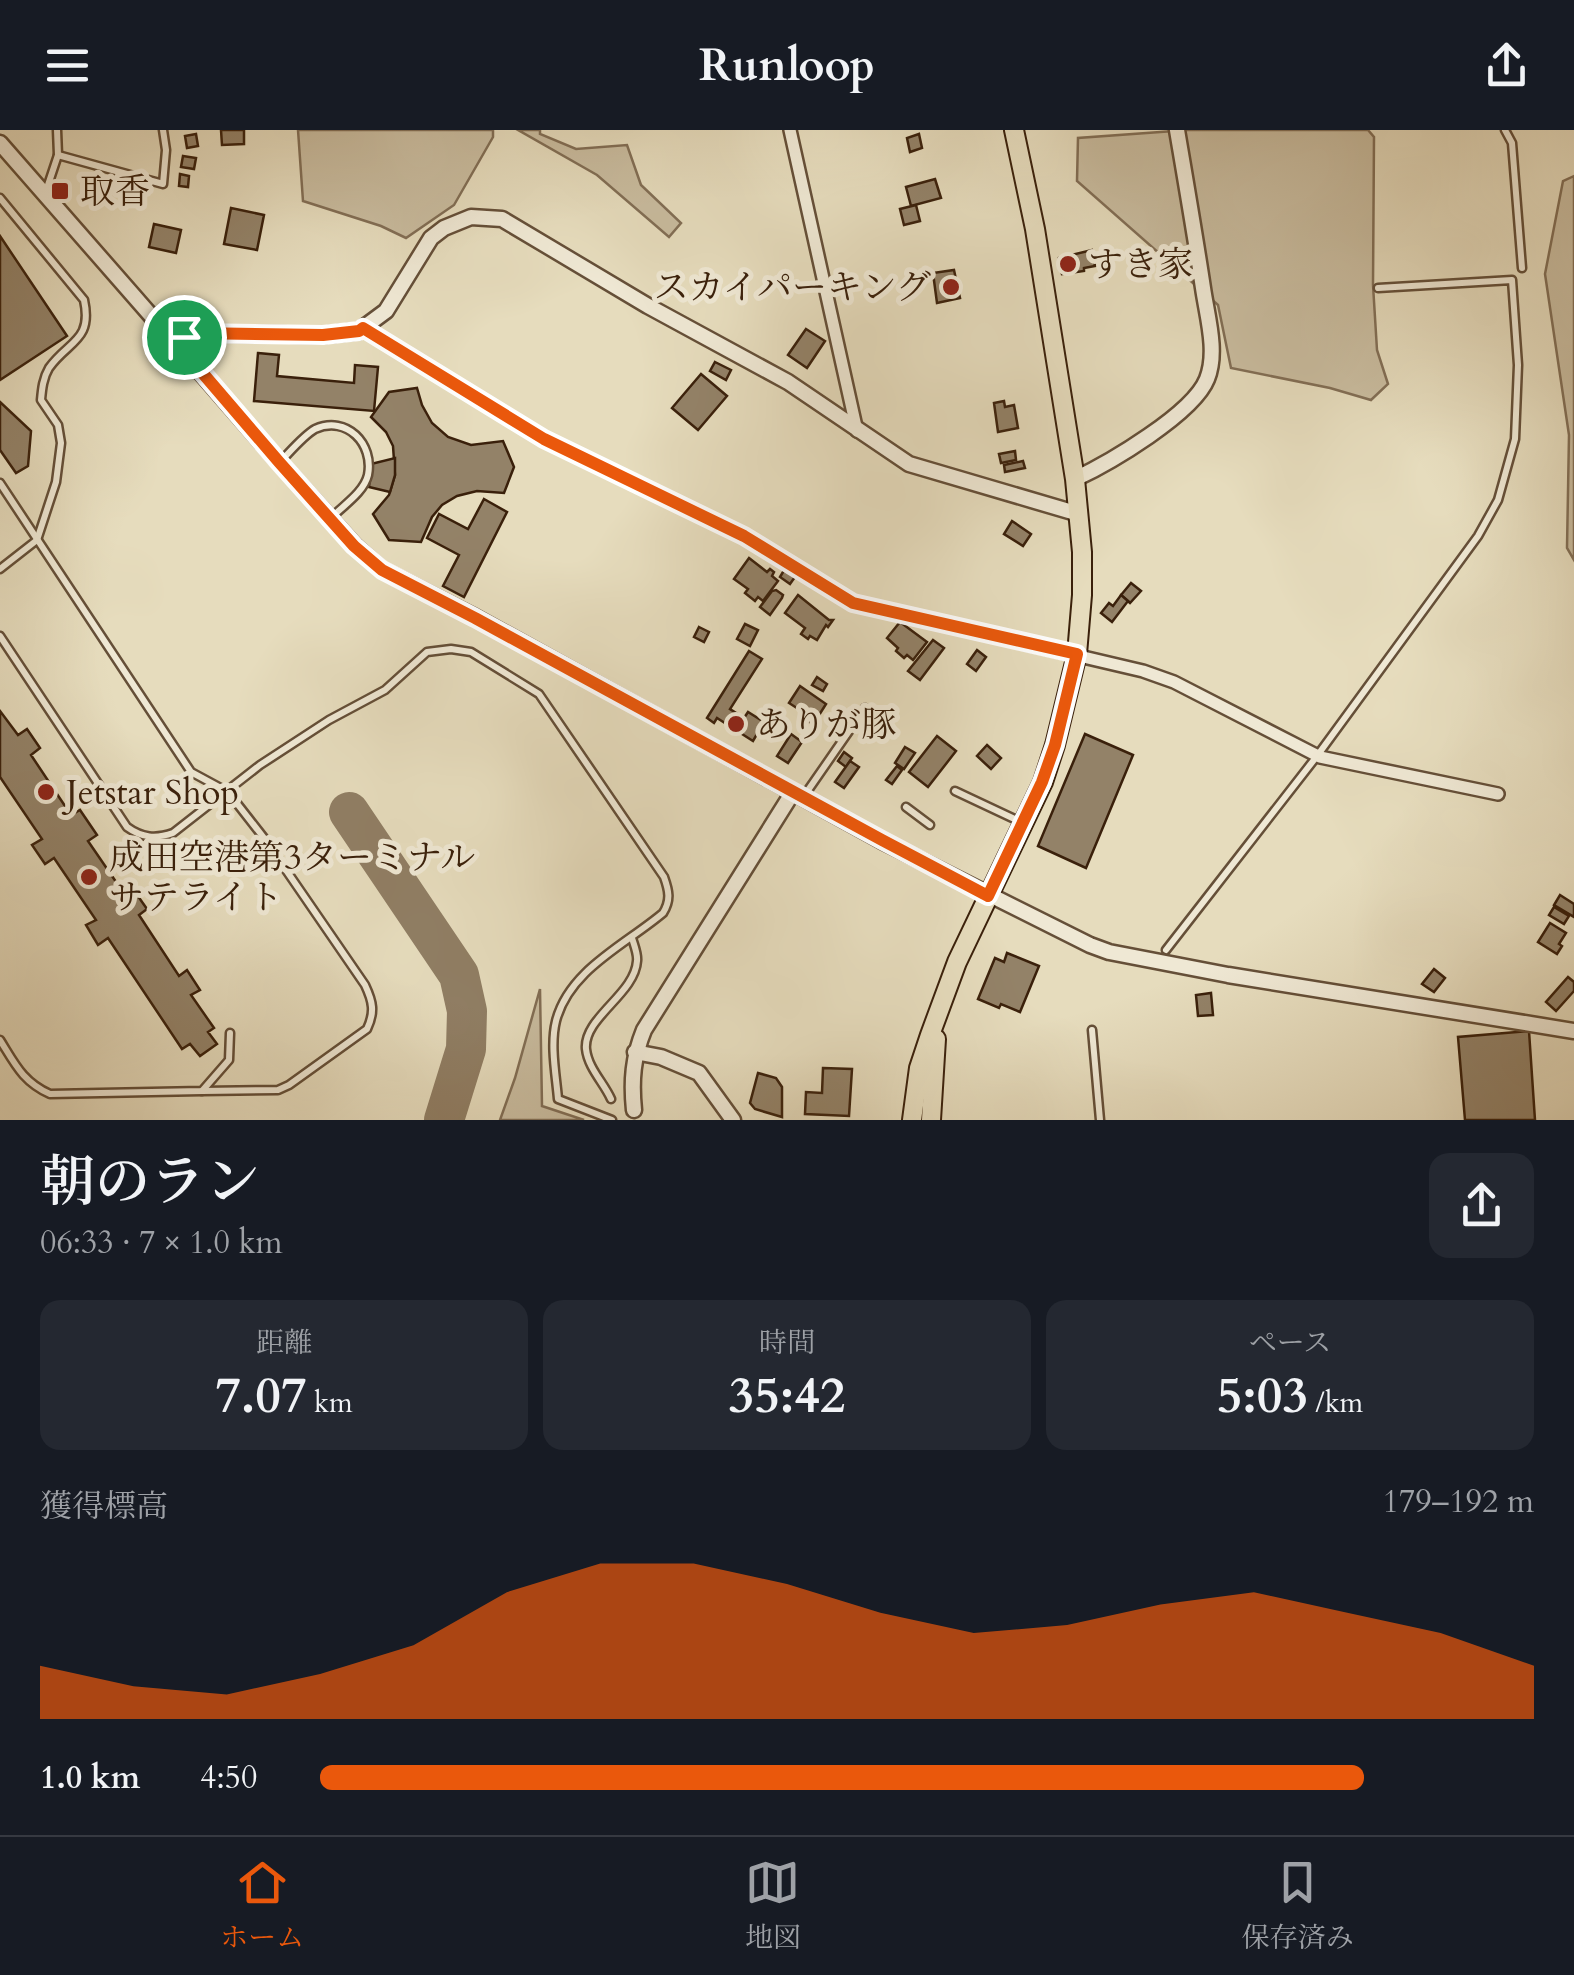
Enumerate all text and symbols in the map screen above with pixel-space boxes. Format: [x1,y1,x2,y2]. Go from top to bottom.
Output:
text: Runloop [699,35,875,96]
icon: menu [40,38,95,93]
icon: share [1479,38,1534,93]
place label: 取香 [80,168,150,216]
marker: 取香 [49,180,71,202]
place label: すき家 [1088,241,1193,289]
marker: すき家 [1057,253,1079,275]
place label: スカイパーキング [654,264,931,312]
marker: スカイパーキング [940,276,962,298]
pin [142,295,227,380]
icon: arrive [157,310,212,365]
place label: ありが豚 [756,701,896,749]
marker: ありが豚 [725,713,747,735]
place label: Jetstar Shop [61,769,239,817]
marker: Jetstar Shop [35,781,57,803]
place label: 成田空港第3ターミナル サテライト [109,834,475,922]
marker: 成田空港第3ターミナル サテライト [78,866,100,888]
text: 朝のラン [40,1146,260,1220]
button: share [1429,1153,1534,1258]
text: 06:33 · 7 × 1.0 km [40,1221,283,1265]
text: 距離 [256,1324,312,1362]
text: 時間 [759,1324,815,1362]
text: ペース [1249,1324,1331,1362]
text: 7.07 [215,1362,307,1430]
text: 35:42 [729,1362,845,1430]
text: 5:03 [1217,1362,1308,1430]
text: km [307,1384,353,1422]
text: /km [1308,1384,1363,1422]
text: 179–192 m [1382,1480,1534,1524]
text: 獲得標高 [40,1485,168,1529]
text: 1.0 km [40,1756,140,1800]
text: 4:50 [200,1756,257,1800]
tab: ホーム [220,1855,304,1957]
tab: 地図 [745,1855,801,1957]
tab: 保存済み [1242,1855,1354,1957]

